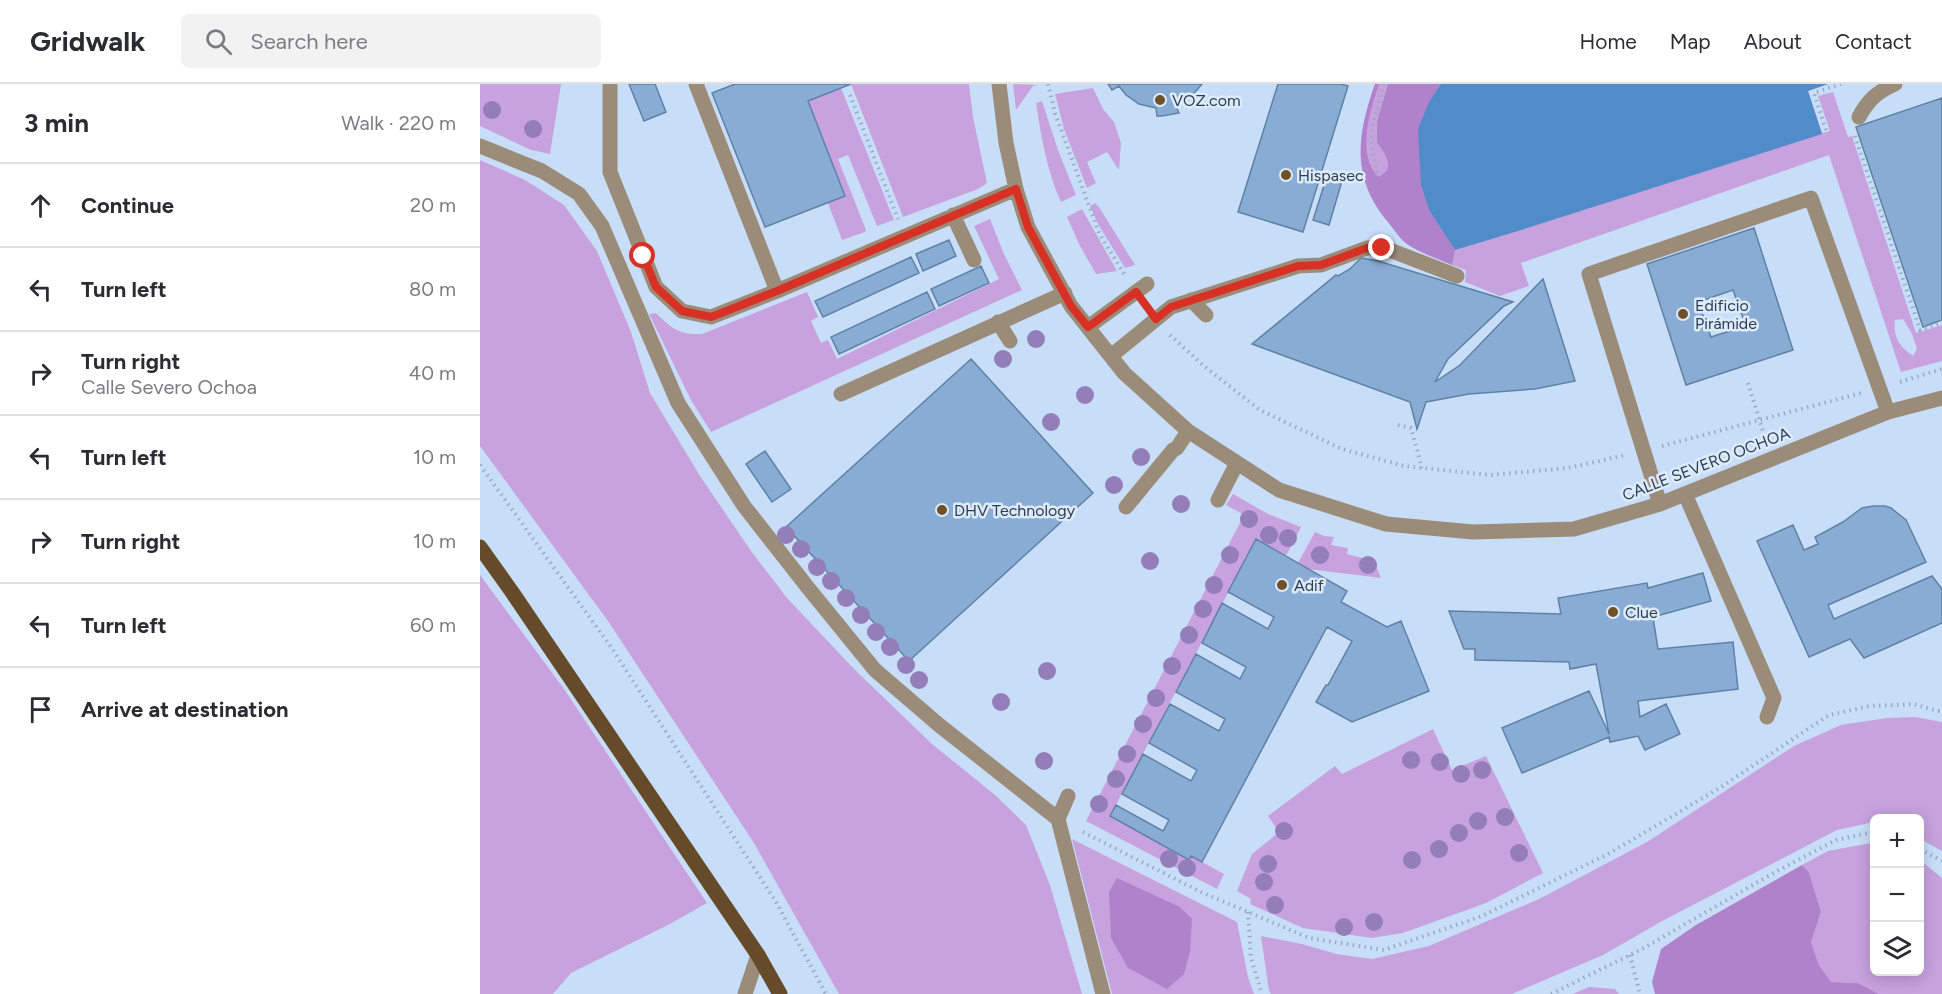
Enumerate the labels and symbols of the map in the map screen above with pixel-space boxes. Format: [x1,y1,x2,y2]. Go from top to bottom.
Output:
place label: VOZ.com [1172,91,1241,110]
marker: VOZ.com [1153,93,1167,107]
place label: Hispasec [1298,166,1364,185]
marker: Hispasec [1279,168,1293,182]
route end [1368,234,1394,260]
route start [629,242,655,268]
place label: Edificio Pirámide [1695,296,1757,333]
marker: Edificio Pirámide [1676,307,1690,321]
street label: CALLE SEVERO OCHOA [1620,423,1793,505]
place label: DHV Technology [954,501,1076,520]
marker: DHV Technology [935,503,949,517]
place label: Adif [1294,576,1324,595]
marker: Adif [1275,578,1289,592]
place label: Clue [1625,603,1658,622]
marker: Clue [1606,605,1620,619]

